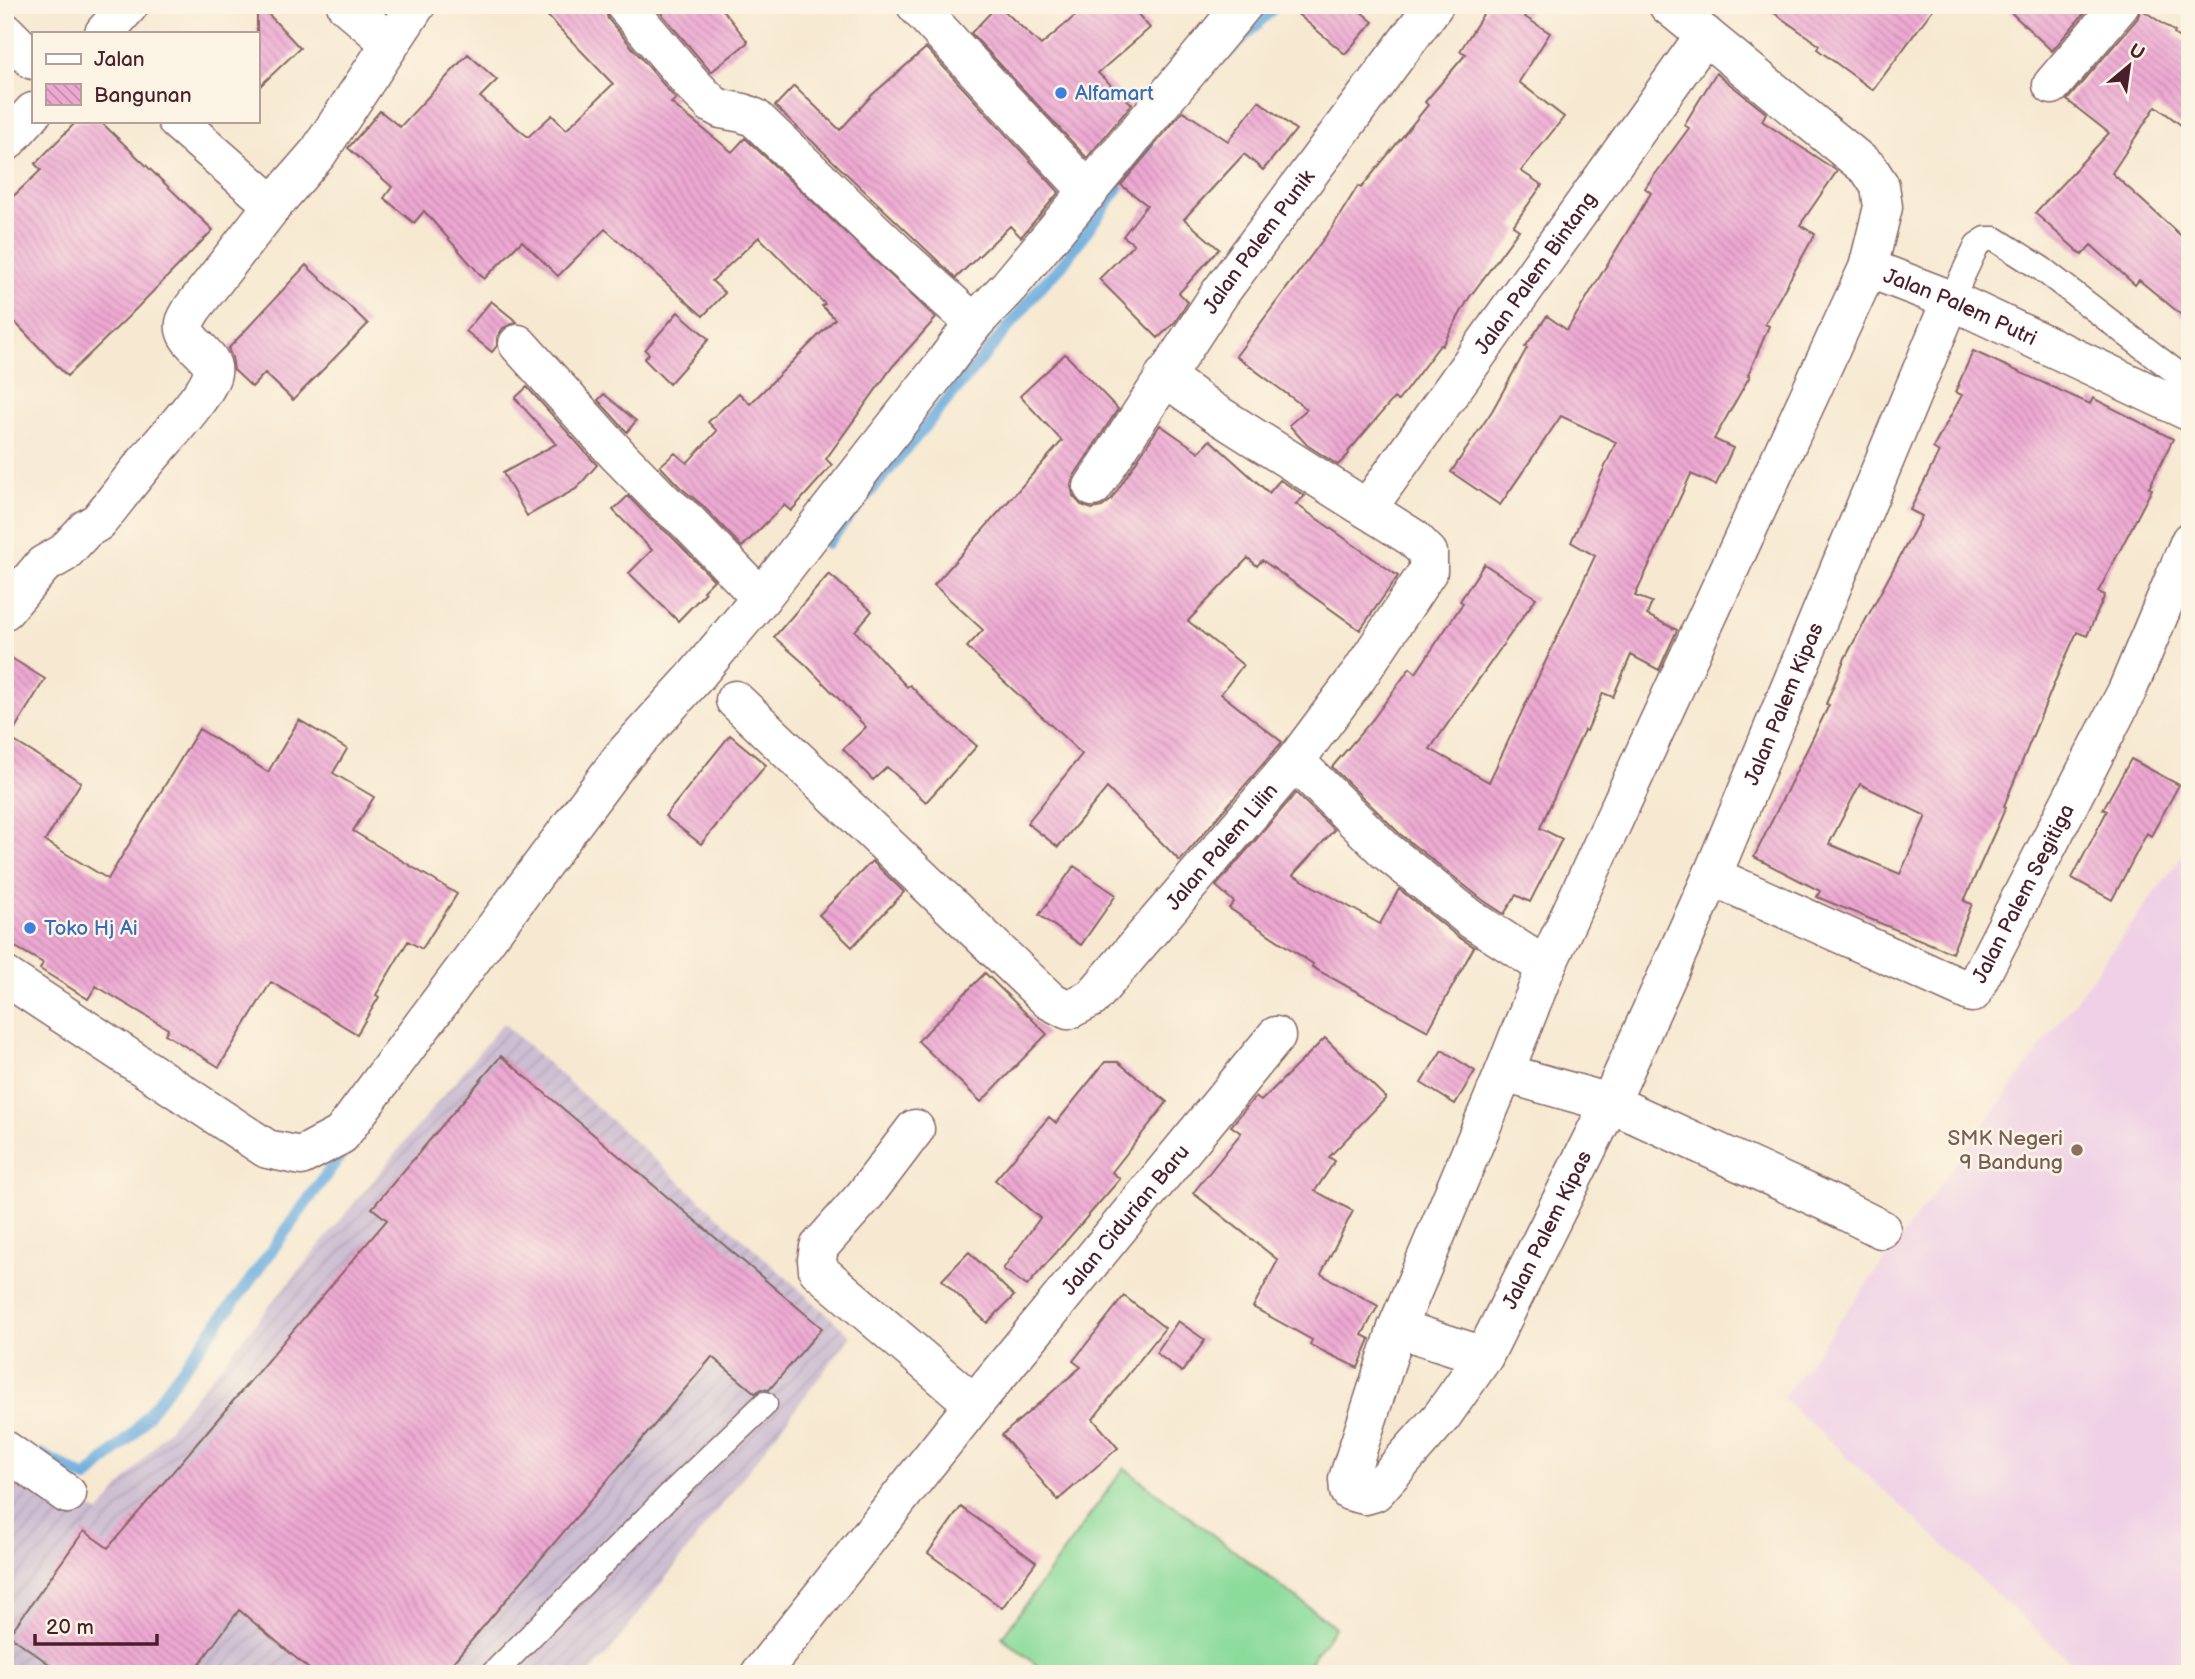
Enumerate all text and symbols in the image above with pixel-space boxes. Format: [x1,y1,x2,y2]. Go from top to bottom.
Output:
legend [32,32,259,122]
north arrow [2094,32,2164,102]
text: U [2125,39,2148,66]
text: Jalan [94,47,145,72]
place label: Alfamart [1075,81,1154,106]
text: Bangunan [94,83,192,108]
marker: Alfamart [1053,85,1069,101]
street label: Jalan Palem Punik [1198,164,1321,319]
street label: Jalan Palem Bintang [1469,187,1602,359]
street label: Jalan Palem Putri [1880,263,2041,351]
street label: Jalan Palem Kipas [1739,619,1829,789]
street label: Jalan Palem Lilin [1161,778,1283,915]
street label: Jalan Palem Segitiga [1967,800,2080,987]
place label: Toko Hj Ai [44,916,138,941]
marker: Toko Hj Ai [22,920,38,936]
place label: SMK Negeri 9 Bandung [1948,1126,2063,1175]
street label: Jalan Cidurian Baru [1057,1140,1195,1300]
marker: SMK Negeri 9 Bandung [2069,1142,2085,1158]
street label: Jalan Palem Kipas [1497,1147,1597,1313]
scale bar [35,1602,158,1646]
text: 20 m [46,1615,94,1640]

